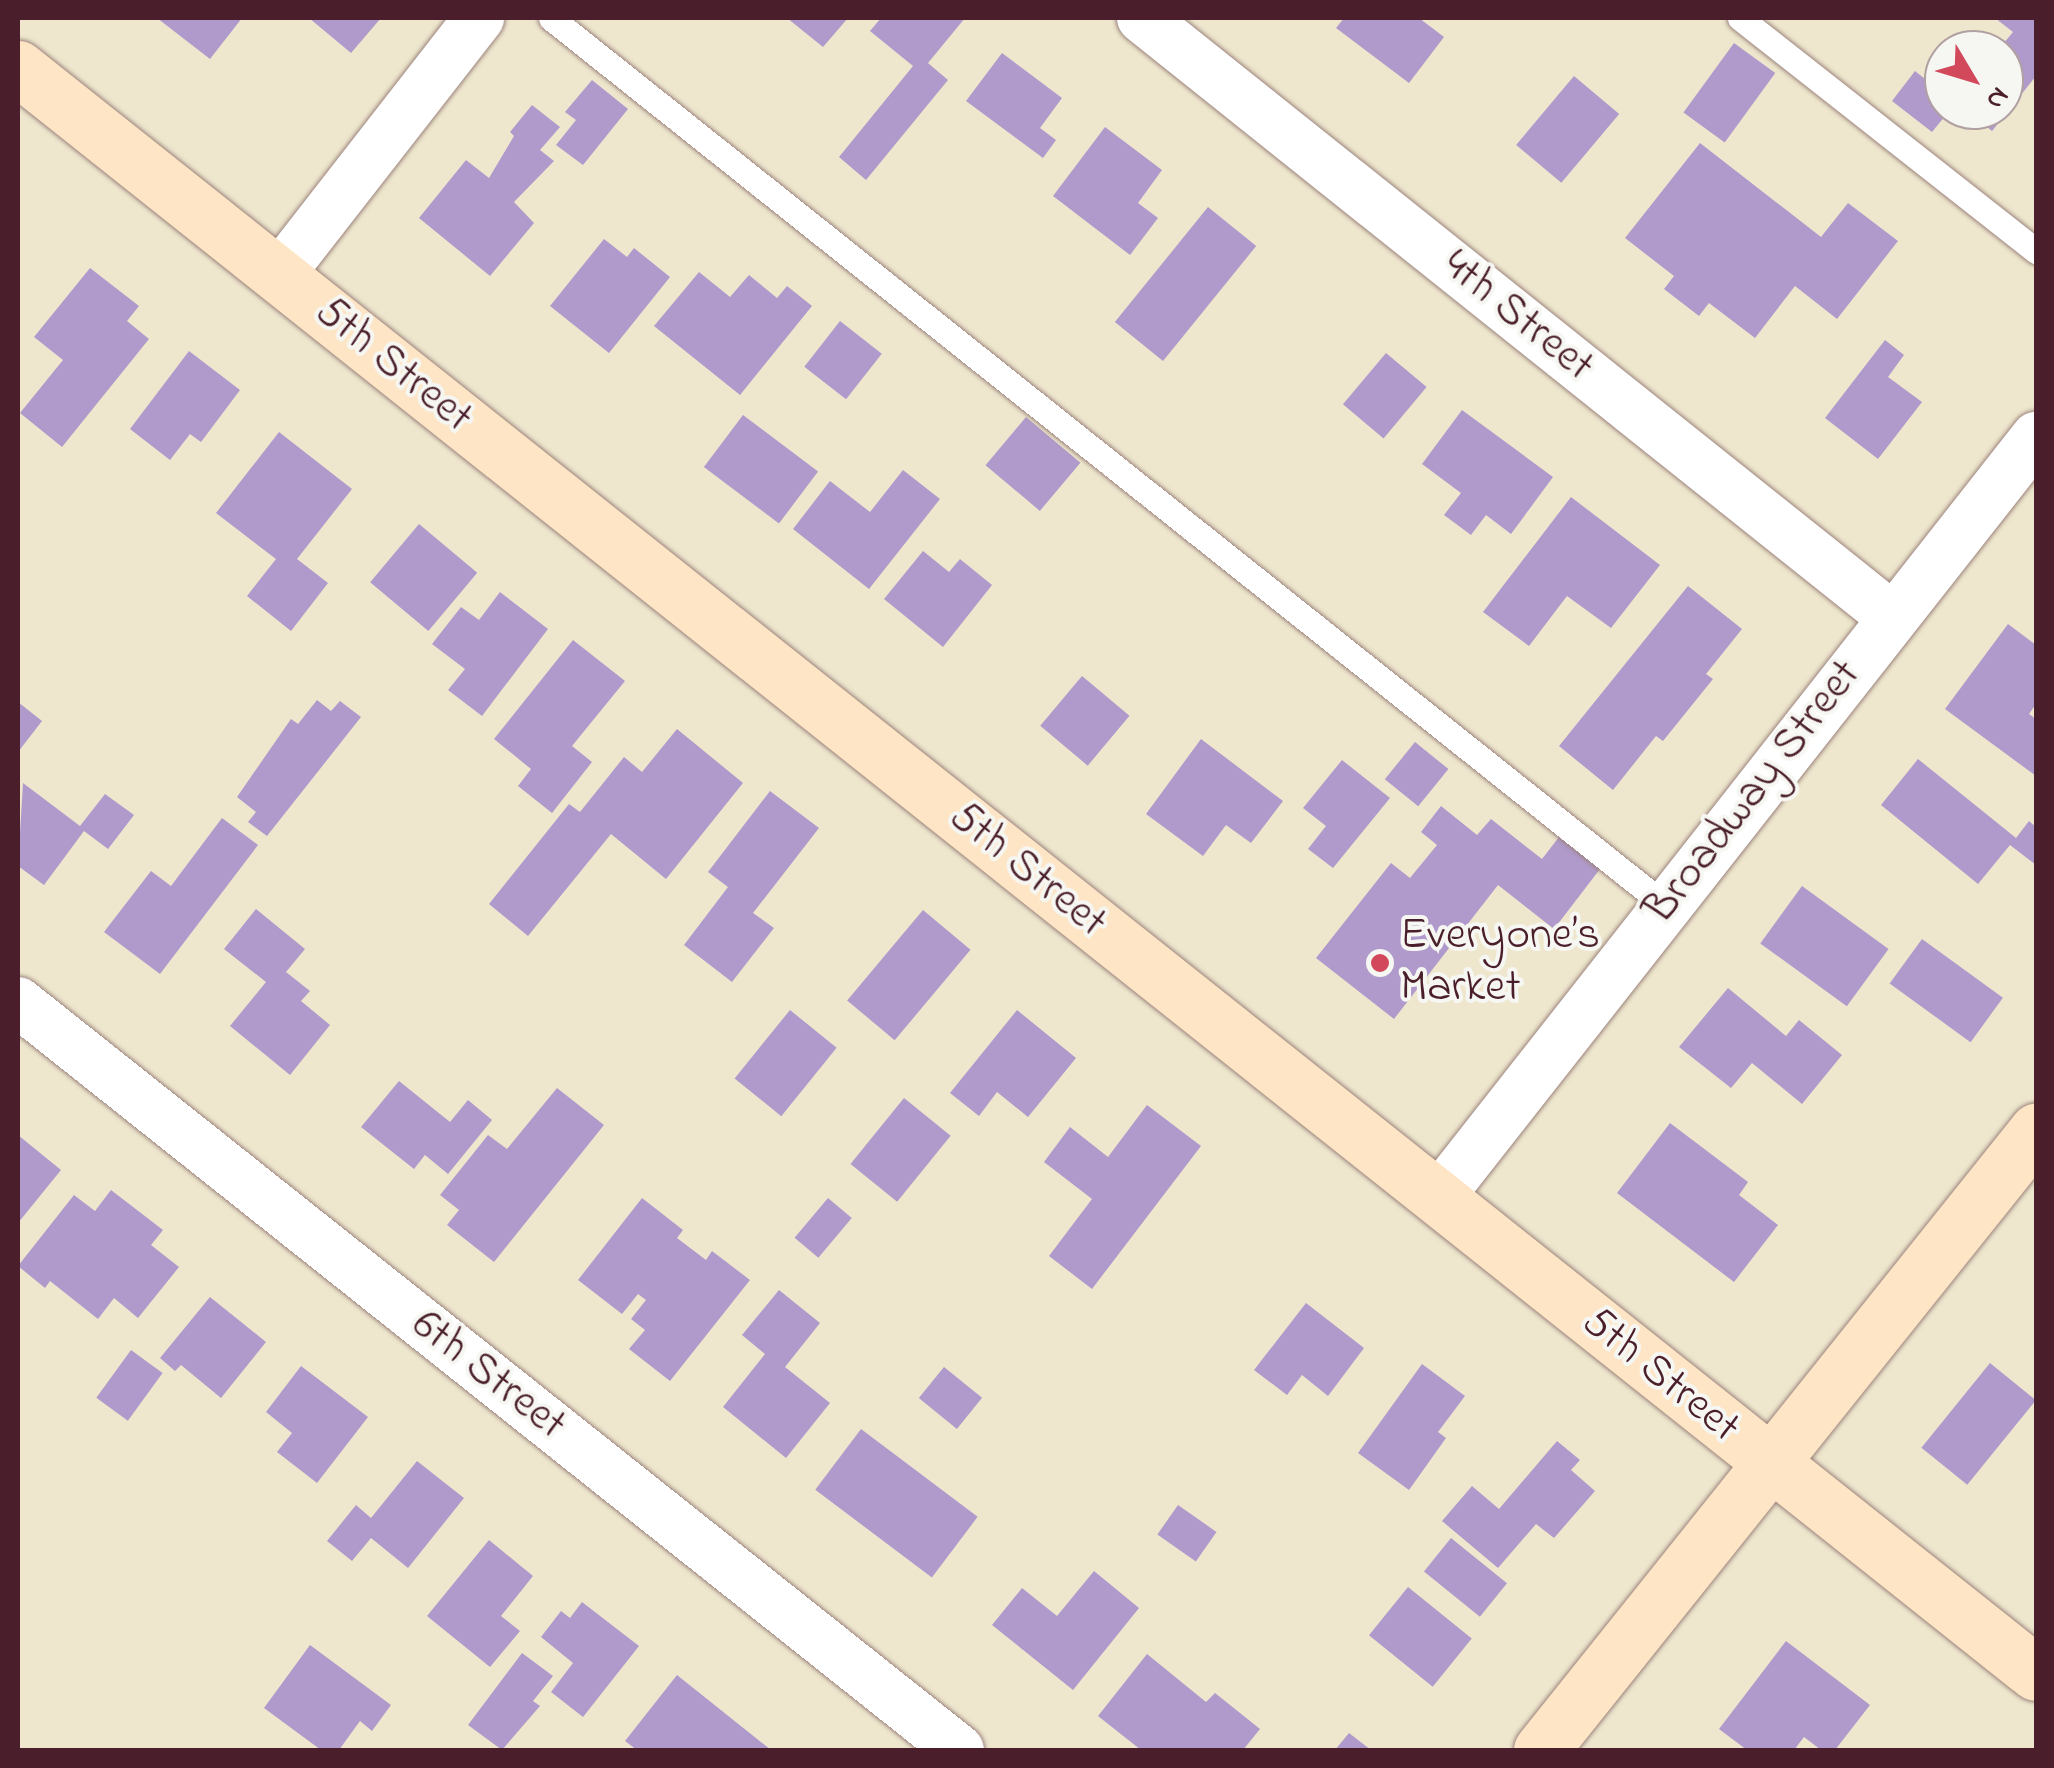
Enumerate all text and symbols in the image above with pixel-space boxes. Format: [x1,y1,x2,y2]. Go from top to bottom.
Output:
north arrow [1924,30,2024,130]
text: N [1974,77,2018,118]
street label: 4th Street [1430,239,1604,395]
street label: 5th Street [303,286,483,446]
street label: Broadway Street [1634,650,1874,936]
street label: 5th Street [937,791,1117,951]
place label: Everyone’s Market [1400,910,1600,1016]
marker: Everyone’s Market [1369,952,1391,974]
street label: 5th Street [1570,1296,1750,1456]
street label: 6th Street [400,1299,576,1453]

